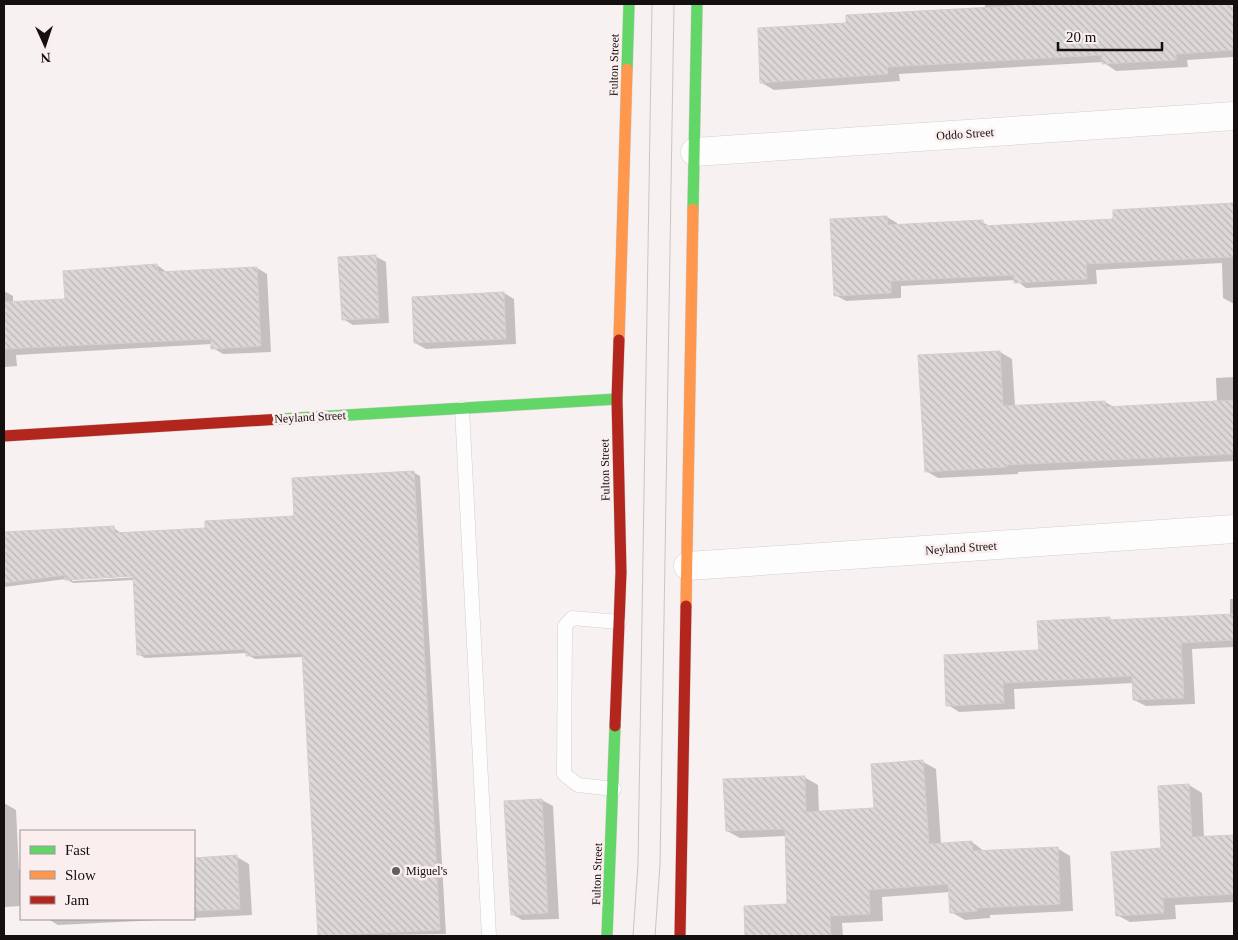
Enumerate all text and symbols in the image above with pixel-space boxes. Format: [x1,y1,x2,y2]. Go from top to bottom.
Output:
north arrow [20,20,70,70]
scale bar [1058,20,1162,52]
text: 20 m [1066,29,1097,45]
street label: Fulton Street [606,33,622,96]
text: N [40,50,51,65]
street label: Oddo Street [936,125,995,143]
street label: Neyland Street [274,408,347,426]
street label: Fulton Street [597,438,613,501]
street label: Neyland Street [925,538,998,557]
legend [20,830,195,920]
text: Fast [65,842,91,858]
street label: Fulton Street [589,842,605,905]
place label: Miguel's [406,864,448,878]
marker: Miguel's [390,865,402,877]
text: Slow [65,867,96,883]
text: Jam [65,892,89,908]

